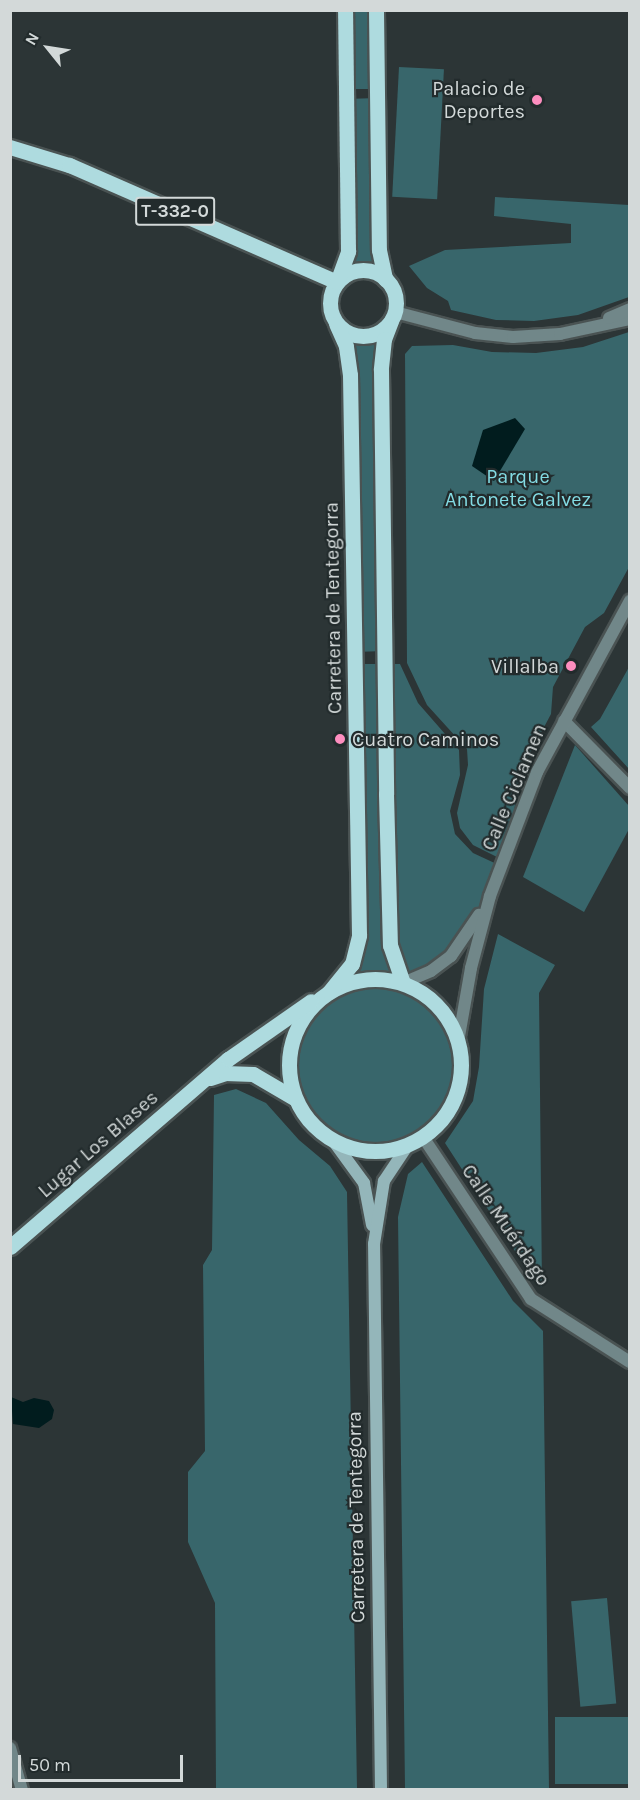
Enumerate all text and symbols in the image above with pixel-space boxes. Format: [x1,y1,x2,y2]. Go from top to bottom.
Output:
north arrow [18,18,78,78]
text: N [21,29,43,48]
place label: Palacio de Deportes [432,77,525,124]
marker: Palacio de Deportes [530,93,544,107]
road number: T-332-0 [134,196,216,226]
park label: Parque Antonete Galvez [445,464,591,511]
street label: Carretera de Tentegorra [319,502,347,714]
place label: Villalba [491,654,559,678]
marker: Villalba [564,659,578,673]
street label: Calle Ciclamen [476,720,552,854]
place label: Cuatro Caminos [352,727,499,751]
marker: Cuatro Caminos [333,732,347,746]
street label: Lugar Los Blases [33,1085,163,1203]
street label: Calle Muérdago [457,1160,555,1290]
street label: Carretera de Tentegorra [342,1411,370,1623]
scale bar [21,1743,186,1781]
text: 50 m [29,1754,71,1776]

